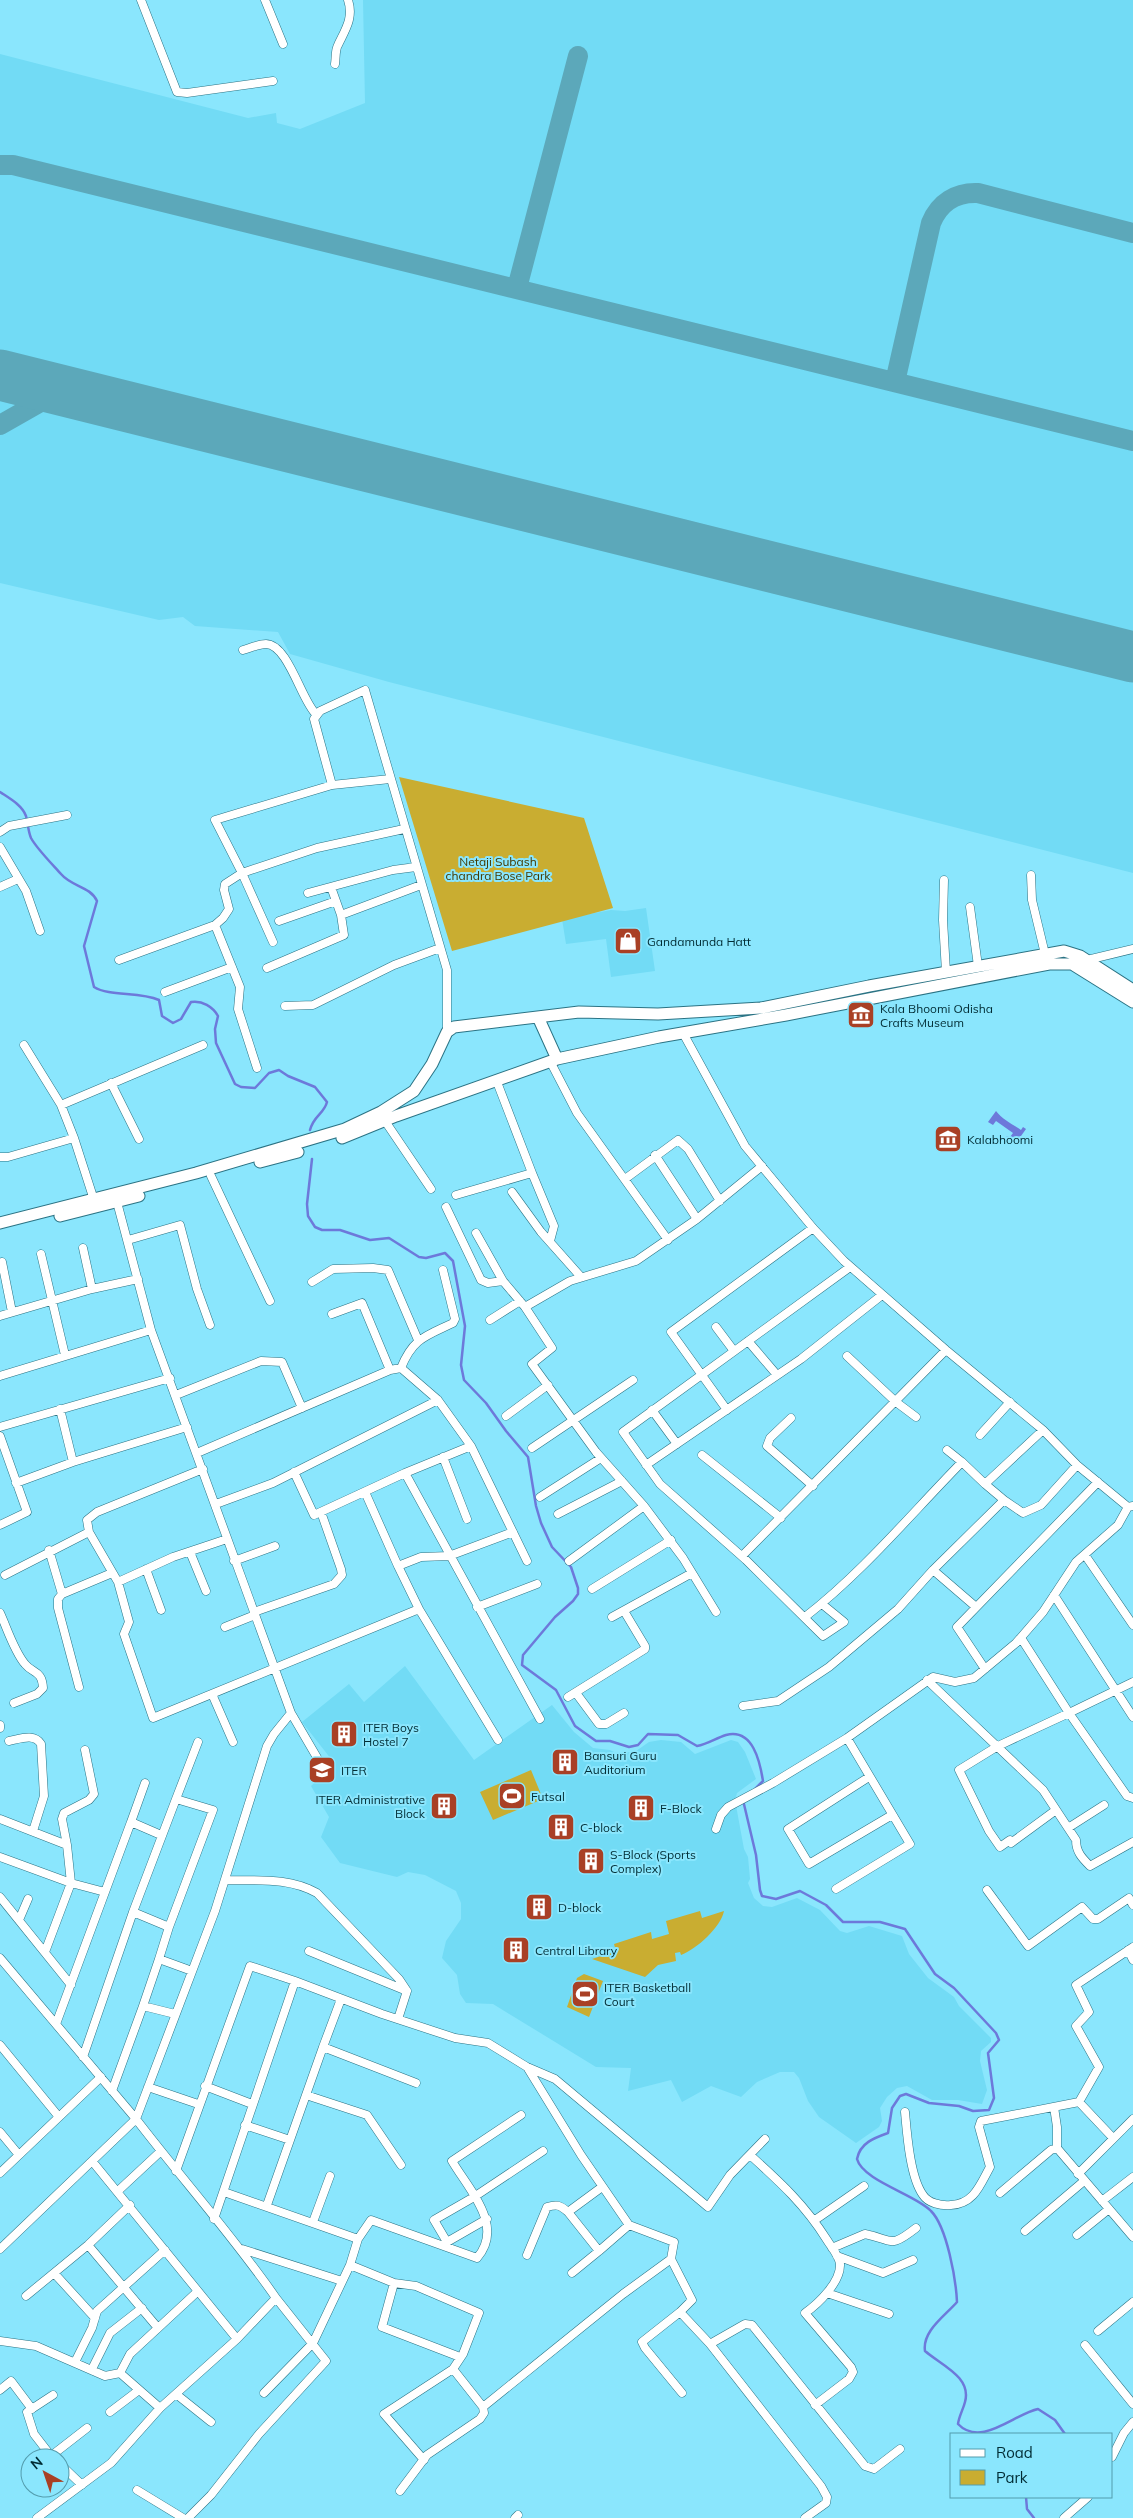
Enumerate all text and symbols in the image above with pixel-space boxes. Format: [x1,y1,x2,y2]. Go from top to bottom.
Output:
park label: Netaji Subash chandra Bose Park [446,854,551,883]
shop icon: Gandamunda Hatt [613,926,643,956]
place label: Gandamunda Hatt [647,934,751,949]
museum icon: Kala Bhoomi Odisha Crafts Museum [846,1000,876,1030]
place label: Kala Bhoomi Odisha Crafts Museum [880,1001,993,1030]
museum icon: Kalabhoomi [933,1124,963,1154]
place label: Kalabhoomi [967,1132,1033,1147]
building icon: ITER Boys Hostel 7 [329,1719,359,1749]
place label: ITER Boys Hostel 7 [363,1720,419,1749]
building icon: Bansuri Guru Auditorium [550,1747,580,1777]
place label: Bansuri Guru Auditorium [584,1748,657,1777]
school or university icon: ITER [307,1755,337,1785]
place label: ITER [341,1763,367,1778]
sports icon: Futsal [497,1781,527,1811]
place label: Futsal [531,1789,565,1804]
building icon: ITER Administrative Block [429,1791,459,1821]
place label: ITER Administrative Block [315,1792,426,1821]
building icon: F-Block [626,1793,656,1823]
place label: F-Block [660,1801,703,1816]
building icon: C-block [546,1812,576,1842]
place label: C-block [580,1820,623,1835]
building icon: S-Block (Sports Complex) [576,1846,606,1876]
place label: S-Block (Sports Complex) [610,1847,696,1876]
building icon: D-block [524,1892,554,1922]
place label: D-block [558,1900,602,1915]
building icon: Central Library [501,1935,531,1965]
place label: Central Library [535,1943,618,1958]
sports icon: ITER Basketball Court [570,1979,600,2009]
place label: ITER Basketball Court [604,1980,691,2009]
legend [950,2433,1113,2498]
text: Road [996,2443,1033,2462]
north arrow [20,2448,70,2498]
text: N [27,2453,46,2473]
text: Park [996,2468,1028,2487]

